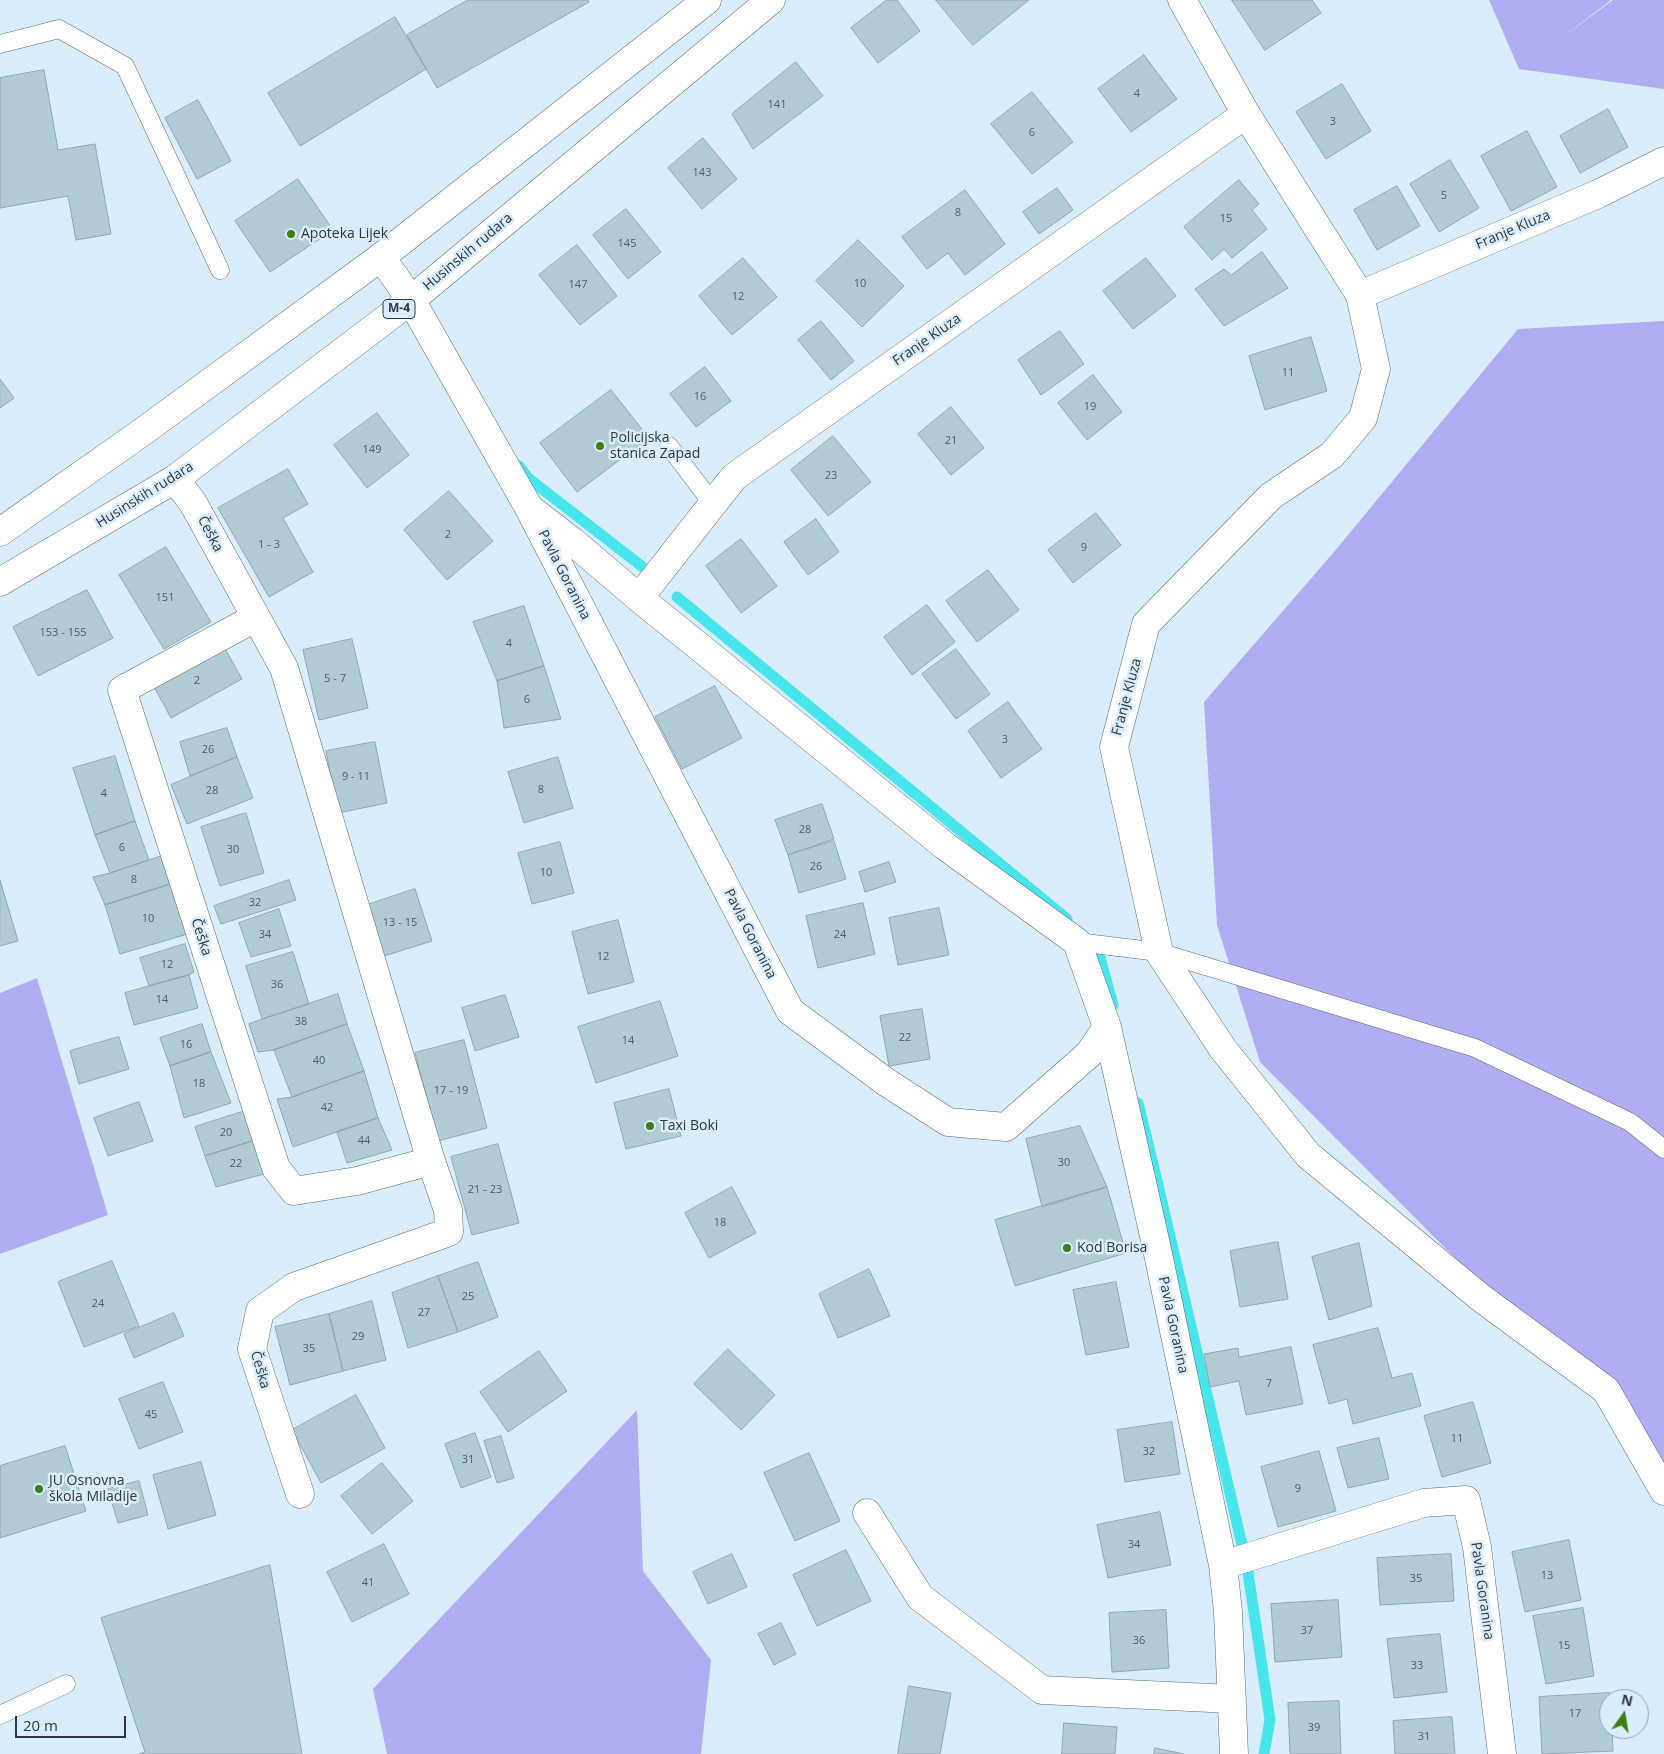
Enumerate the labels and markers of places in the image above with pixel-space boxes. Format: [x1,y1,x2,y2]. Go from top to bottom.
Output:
place label: Apoteka Lijek [301,226,388,242]
marker: Apoteka Lijek [285,228,297,240]
place label: Policijska stanica Zapad [610,430,700,462]
marker: Policijska stanica Zapad [594,440,606,452]
place label: Taxi Boki [660,1118,718,1134]
marker: Taxi Boki [644,1120,656,1132]
place label: Kod Borisa [1077,1240,1147,1256]
marker: Kod Borisa [1061,1242,1073,1254]
place label: JU Osnovna škola Miladije [49,1473,137,1505]
marker: JU Osnovna škola Miladije [33,1483,45,1495]

